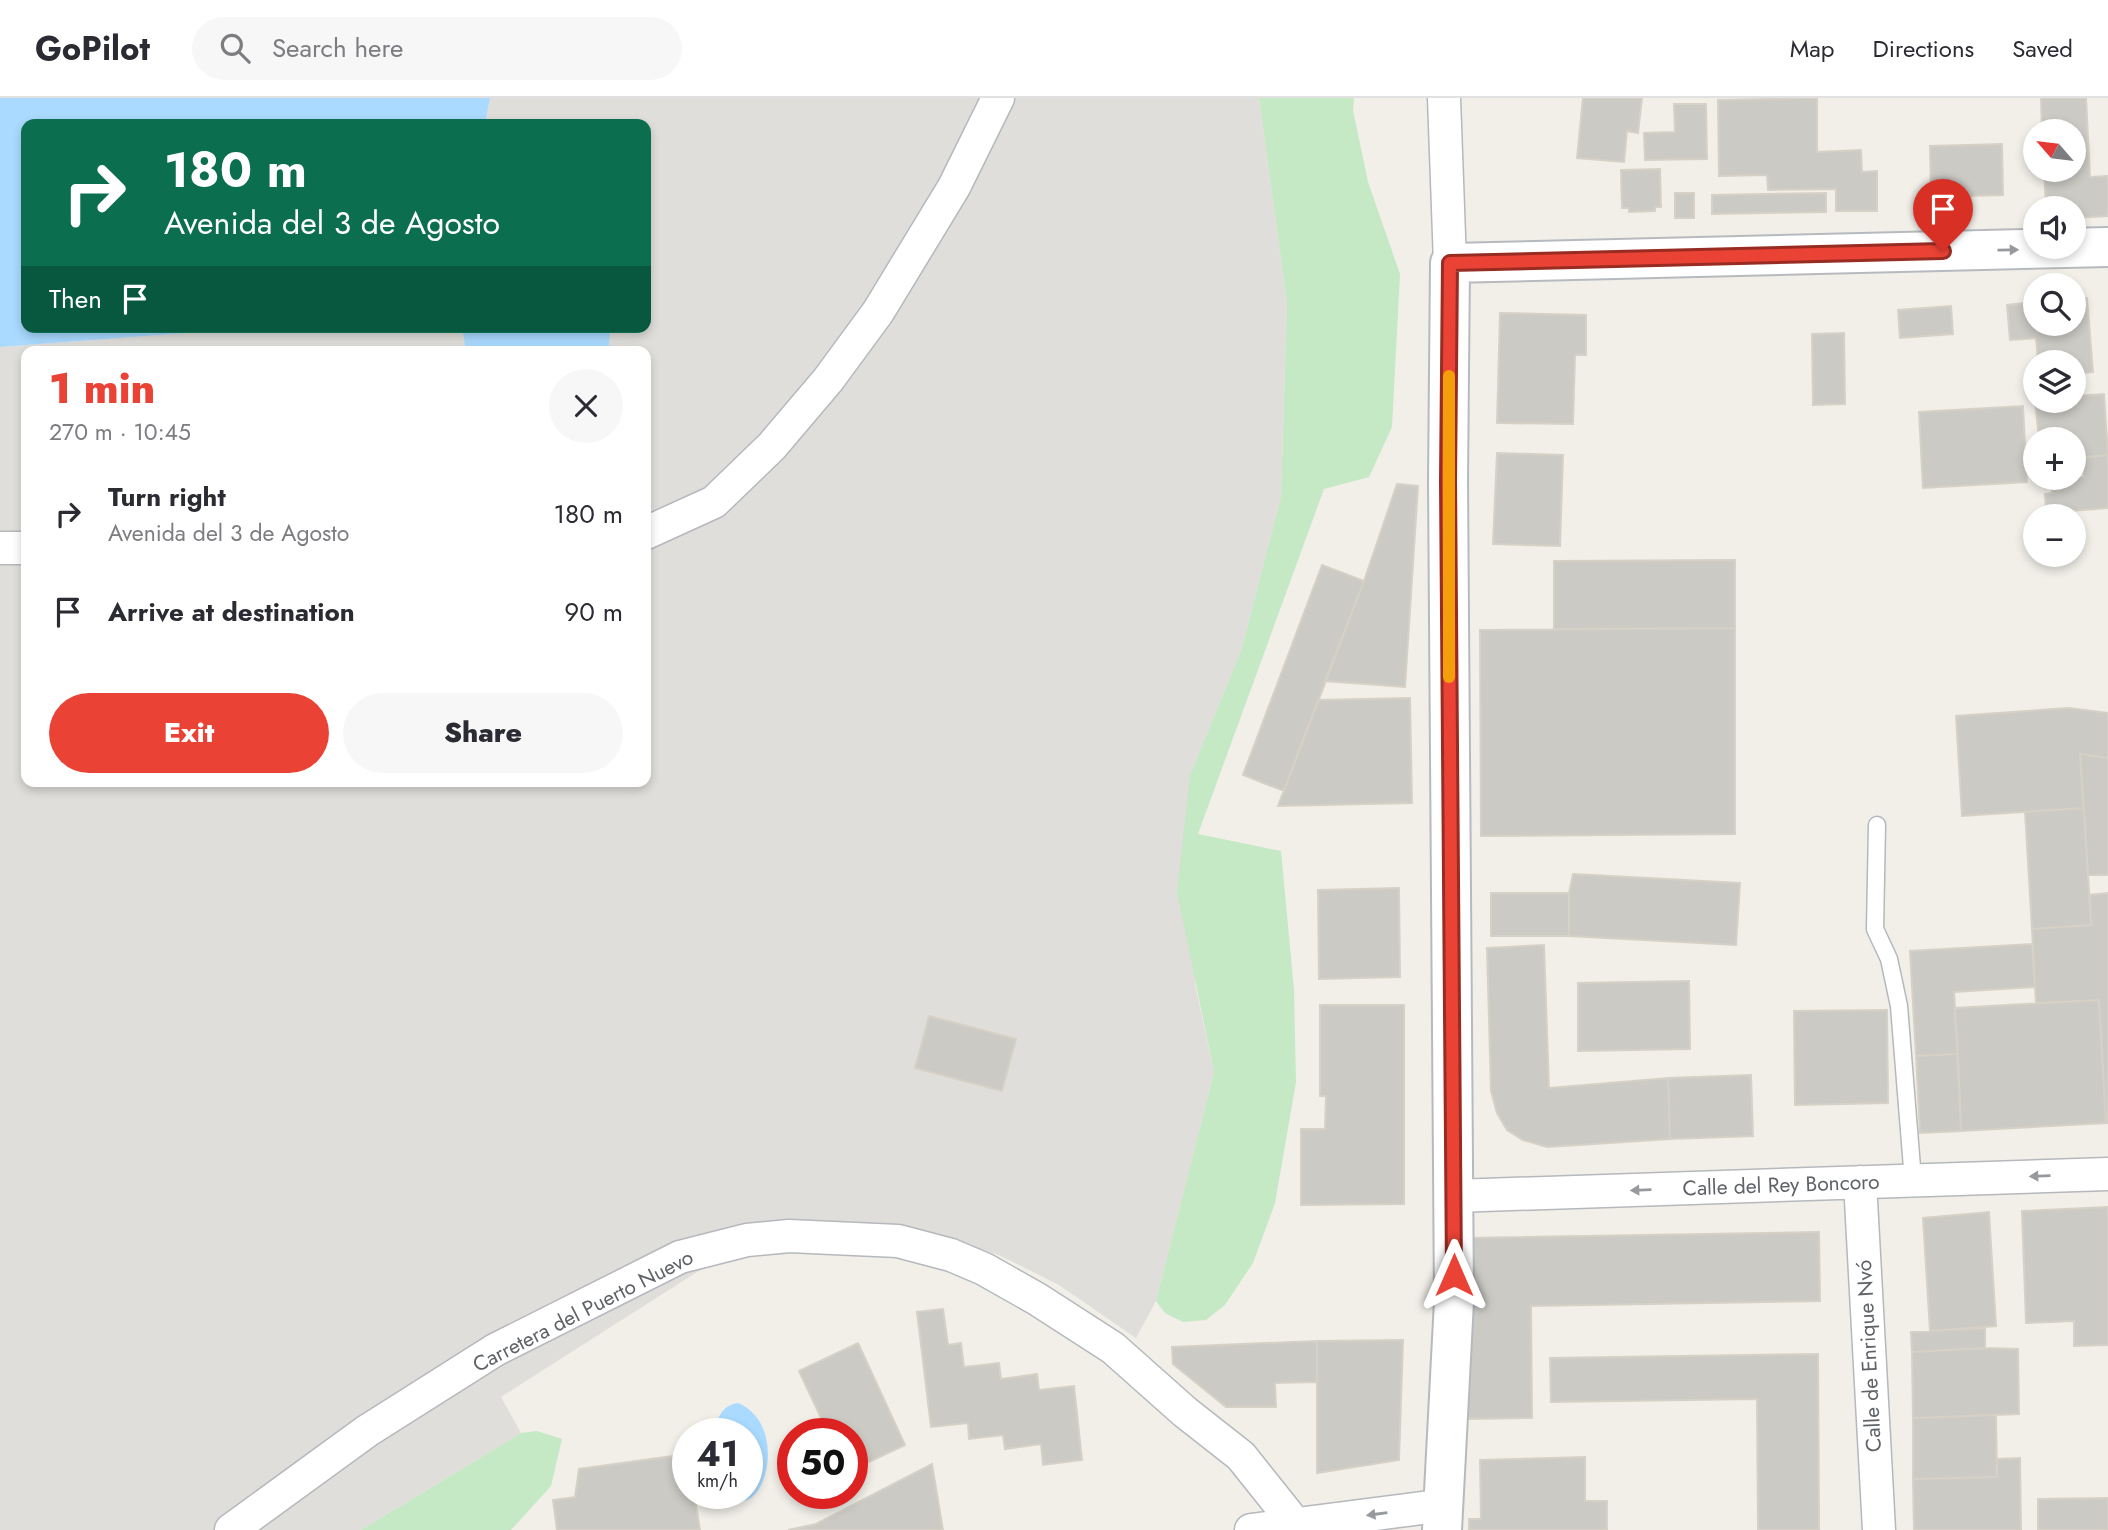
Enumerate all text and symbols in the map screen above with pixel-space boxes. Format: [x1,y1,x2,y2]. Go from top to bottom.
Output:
search box [192,17,682,80]
text: GoPilot [35,25,150,72]
icon: search [216,29,254,67]
text: Search here [272,29,403,67]
text: Map [1790,31,1835,66]
text: Directions [1873,31,1974,66]
text: Saved [2012,31,2073,66]
north arrow [2023,119,2086,182]
map controls [2023,119,2086,567]
text: 180 m [164,135,307,205]
icon: right [49,147,140,238]
pin [1913,179,1973,251]
icon: arrive [1924,190,1962,228]
button: sound [2023,196,2086,259]
text: Avenida del 3 de Agosto [164,200,500,246]
one-way arrow [1997,244,2019,255]
button: search [2023,273,2086,336]
text: Then [49,280,102,318]
icon: arrive [116,280,154,318]
button: layers [2023,350,2086,413]
text: 1 min [49,358,155,419]
button: close [549,369,623,443]
text: 270 m · 10:45 [49,415,191,449]
button: + [2023,427,2086,490]
text: Turn right [108,478,226,516]
icon: right [49,495,87,533]
text: 180 m [553,495,623,533]
button: − [2023,504,2086,567]
text: Avenida del 3 de Agosto [108,516,349,550]
icon: arrive [49,593,87,631]
text: Arrive at destination [108,593,355,631]
text: 90 m [564,593,623,631]
button: Exit [49,693,329,773]
button: Share [343,693,623,773]
street label: Calle del Rey Boncoro [1682,1167,1880,1203]
one-way arrow [2029,1170,2051,1182]
one-way arrow [1630,1184,1652,1195]
position arrow [1417,1238,1491,1312]
street label: Carretera del Puerto Nuevo [468,1242,698,1380]
street label: Calle de Enrique Nvó [1849,1259,1889,1453]
speed limit sign: 50 [777,1418,868,1509]
text: 41 [696,1429,739,1479]
text: km/h [697,1468,738,1494]
one-way arrow [1366,1509,1388,1520]

